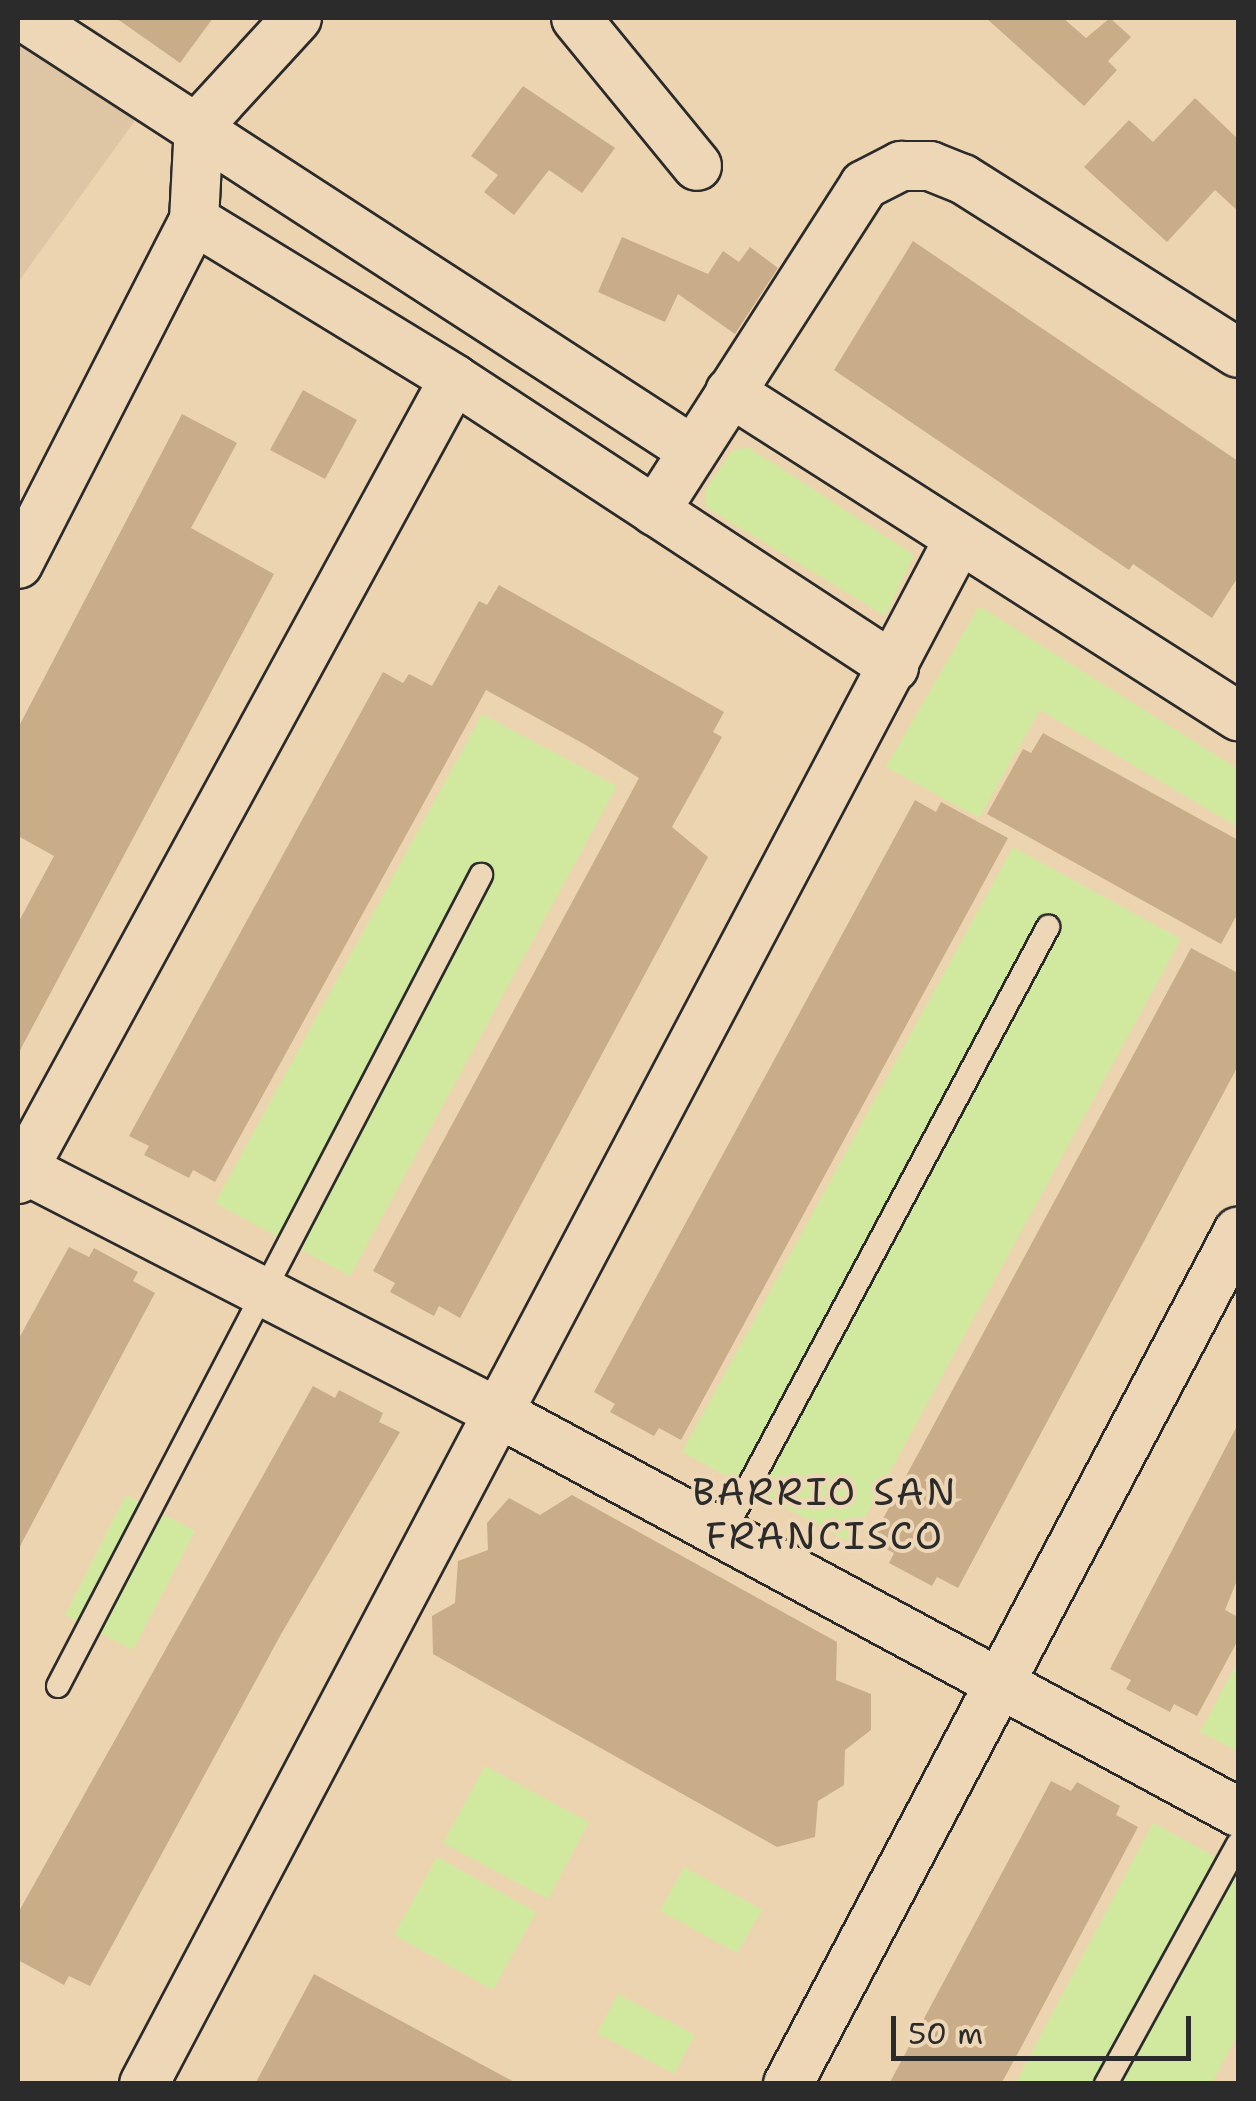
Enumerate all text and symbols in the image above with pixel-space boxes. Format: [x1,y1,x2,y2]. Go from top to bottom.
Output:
district label: BARRIO SAN FRANCISCO [692,1469,958,1558]
scale bar [896,1996,1196,2058]
text: 50 m [908,2013,983,2054]

